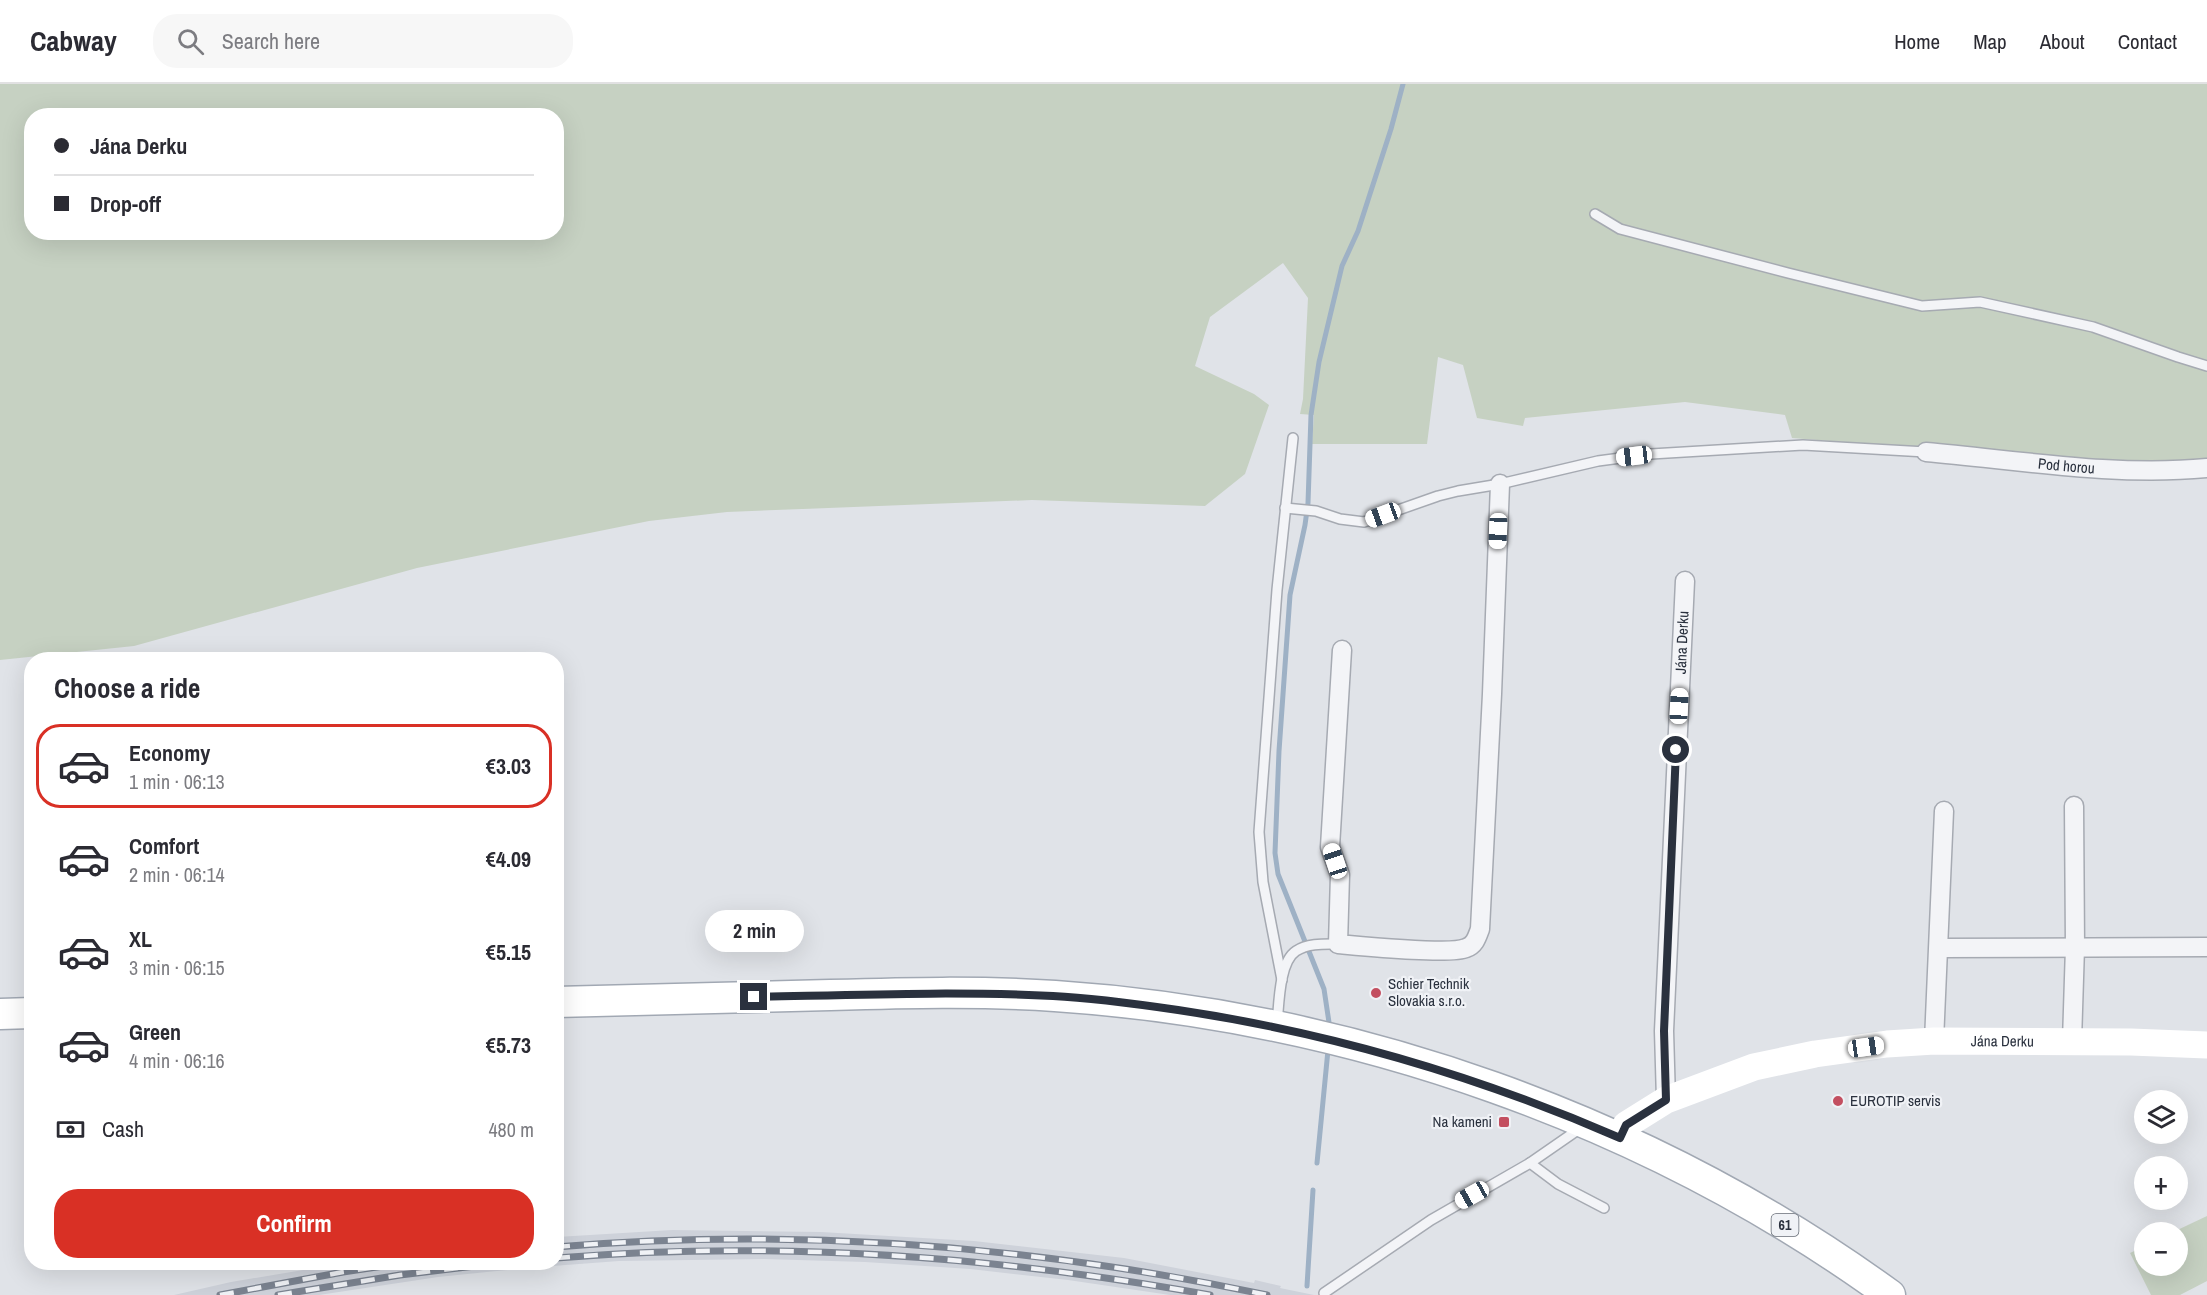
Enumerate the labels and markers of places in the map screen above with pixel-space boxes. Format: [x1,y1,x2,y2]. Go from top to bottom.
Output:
place label: Schier Technik Slovakia s.r.o. [1388,973,1470,1011]
marker: Schier Technik Slovakia s.r.o. [1369,986,1383,1000]
place label: EUROTIP servis [1850,1090,1941,1111]
marker: EUROTIP servis [1831,1094,1845,1108]
place label: Na kameni [1433,1111,1492,1132]
marker: Na kameni [1497,1115,1511,1129]

